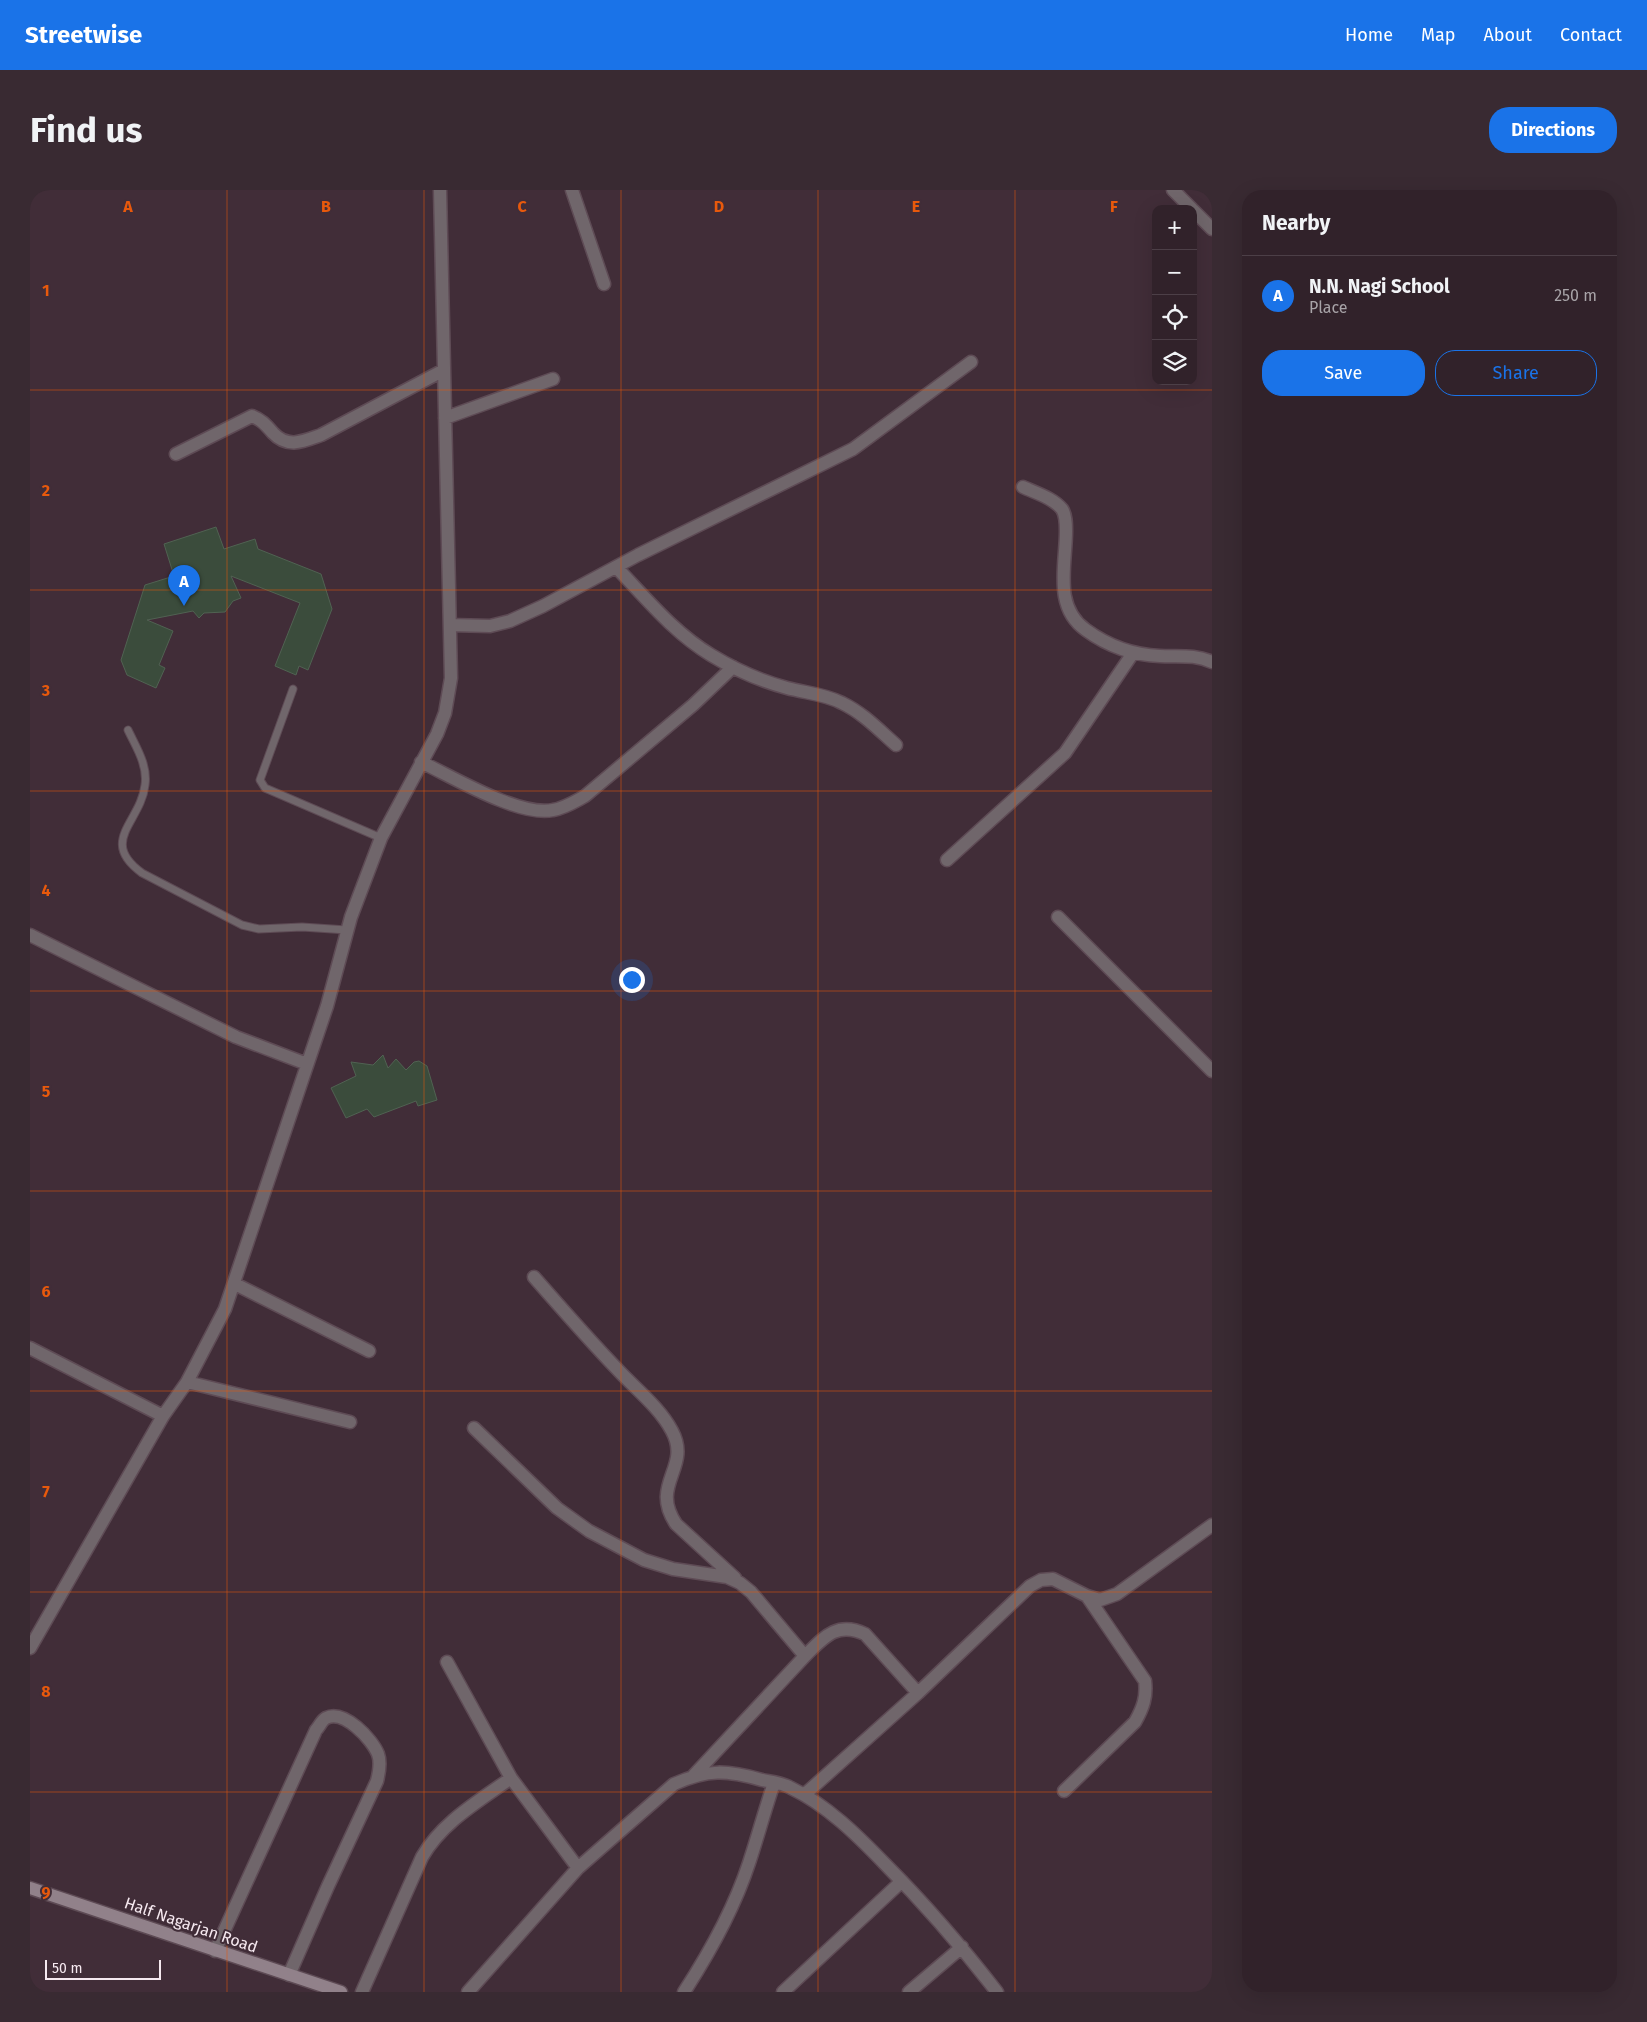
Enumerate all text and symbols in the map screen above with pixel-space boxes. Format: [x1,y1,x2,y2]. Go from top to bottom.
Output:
text: Streetwise [25,21,142,49]
text: Home [1345,24,1393,46]
text: Map [1421,24,1455,46]
text: About [1483,24,1532,46]
text: Contact [1560,24,1622,46]
button: Directions [1489,107,1617,153]
text: Find us [30,109,142,151]
text: A [122,197,133,216]
text: B [321,197,331,216]
text: C [517,197,527,216]
text: D [714,197,724,216]
text: E [912,197,920,216]
text: F [1110,197,1118,216]
map controls [1152,205,1197,385]
button: + [1152,205,1197,250]
text: Nearby [1262,210,1330,236]
button: − [1152,250,1197,295]
text: N.N. Nagi School [1309,275,1450,298]
text: 1 [42,281,50,300]
text: A [1273,286,1283,305]
text: 250 m [1554,286,1597,305]
button: locate [1152,295,1197,340]
text: Place [1309,298,1348,317]
button: layers [1152,340,1197,385]
button: Save [1262,350,1425,396]
button: Share [1435,350,1597,396]
text: 2 [42,481,50,500]
pin: A [168,565,200,606]
text: 3 [41,681,50,700]
text: 4 [41,881,51,900]
your location [619,967,645,993]
text: 5 [42,1082,51,1101]
text: 6 [41,1282,51,1301]
text: 7 [42,1482,50,1501]
text: 8 [41,1682,51,1701]
text: 9 [42,1883,51,1902]
street label: Half Nagarjan Road [122,1893,260,1957]
scale bar [45,1957,161,1980]
text: 50 m [52,1960,83,1977]

